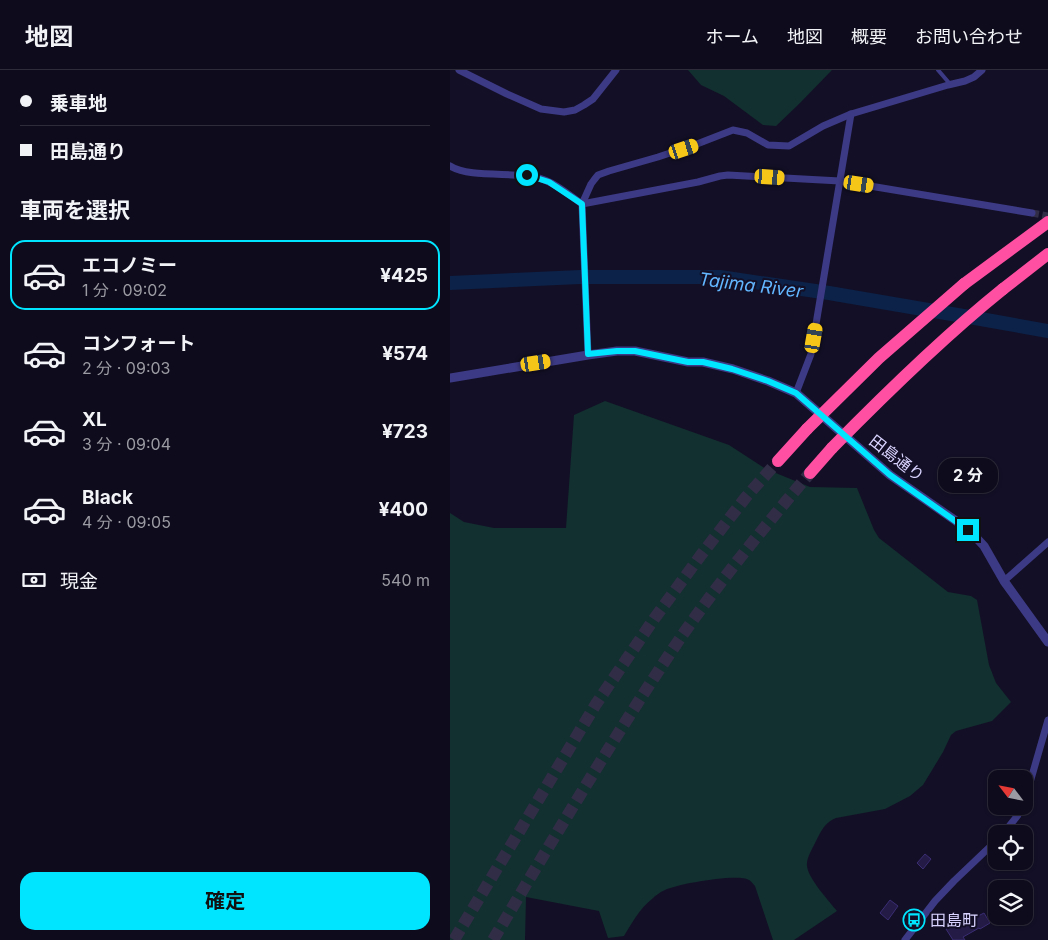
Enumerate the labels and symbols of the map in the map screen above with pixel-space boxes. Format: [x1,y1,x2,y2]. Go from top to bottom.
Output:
car [667,137,700,161]
route start [516,164,538,186]
car [754,168,785,186]
car [843,174,874,194]
water label: Tajima River [698,268,805,302]
car [804,322,823,354]
car [520,353,551,373]
street label: 田島通り [866,430,928,486]
callout: 2 分 [938,458,998,492]
route end [957,519,979,541]
north arrow [988,770,1032,815]
bus stop icon: 田島町 [902,908,926,932]
place label: 田島町 [930,910,978,930]

